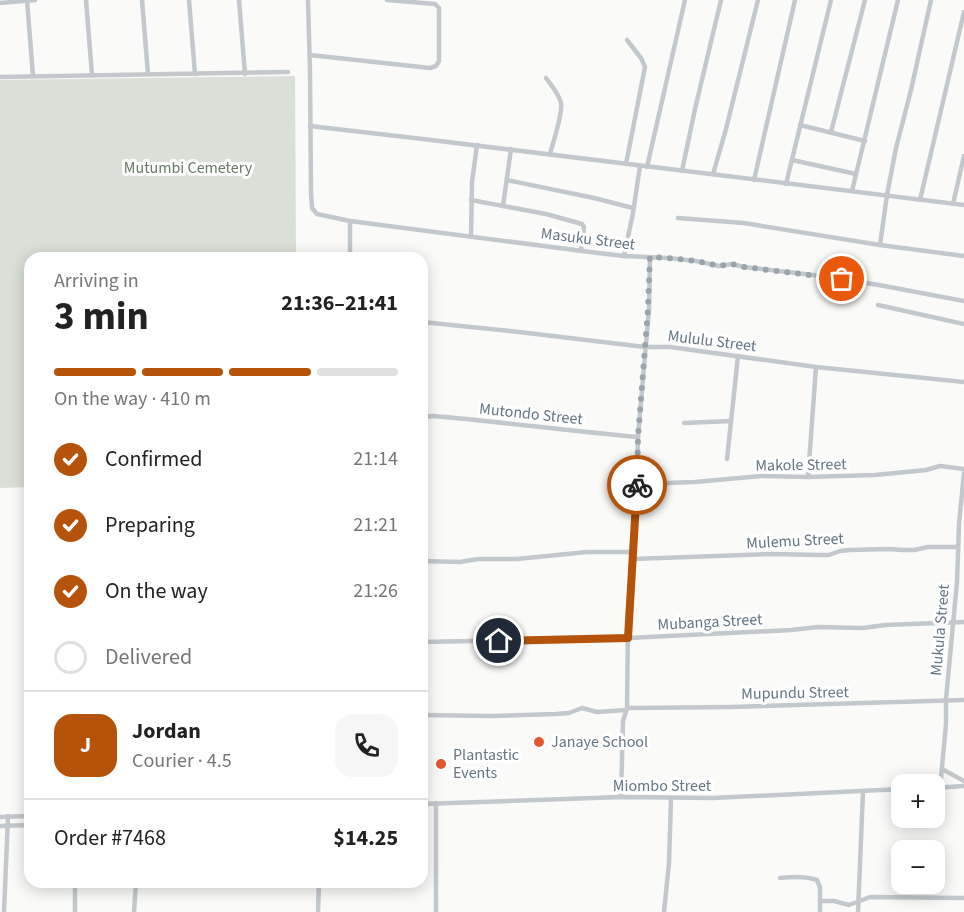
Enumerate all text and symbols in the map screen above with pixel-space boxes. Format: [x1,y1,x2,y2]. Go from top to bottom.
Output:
park label: Mutumbi Cemetery [124,157,253,179]
street label: Masuku Street [540,222,637,256]
pin [816,253,867,304]
icon: bag [825,262,858,295]
text: Arriving in [54,267,139,295]
text: 21:36–21:41 [281,287,398,319]
text: 3 min [54,289,149,345]
street label: Mululu Street [666,325,758,357]
text: On the way · 410 m [54,385,211,413]
street label: Mutondo Street [478,398,584,430]
icon: check [54,443,87,476]
text: Confirmed [105,443,202,475]
text: 21:14 [353,445,398,473]
street label: Makole Street [755,453,847,477]
courier [607,455,667,515]
icon: bike [621,469,654,502]
icon: check [54,509,87,542]
text: Preparing [105,509,195,541]
text: 21:21 [353,511,398,539]
street label: Mulemu Street [746,527,845,555]
icon: check [54,575,87,608]
text: On the way [105,575,208,607]
text: 21:26 [353,577,398,605]
street label: Mukula Street [925,583,955,677]
street label: Mubanga Street [657,608,764,636]
pin [473,615,524,666]
icon: home [482,624,515,657]
text: Delivered [105,641,192,673]
street label: Mupundu Street [741,681,850,705]
button: phone [335,714,398,777]
text: Jordan [132,715,201,747]
text: J [80,729,91,761]
place label: Janaye School [551,731,648,753]
marker: Janaye School [532,735,546,749]
place label: Plantastic Events [453,744,519,784]
text: Courier · 4.5 [132,747,232,775]
marker: Plantastic Events [434,757,448,771]
map controls [891,774,945,894]
button: + [891,774,945,828]
street label: Miombo Street [613,775,712,797]
text: Order #7468 [54,822,166,854]
text: $14.25 [333,822,398,854]
button: − [891,840,945,894]

